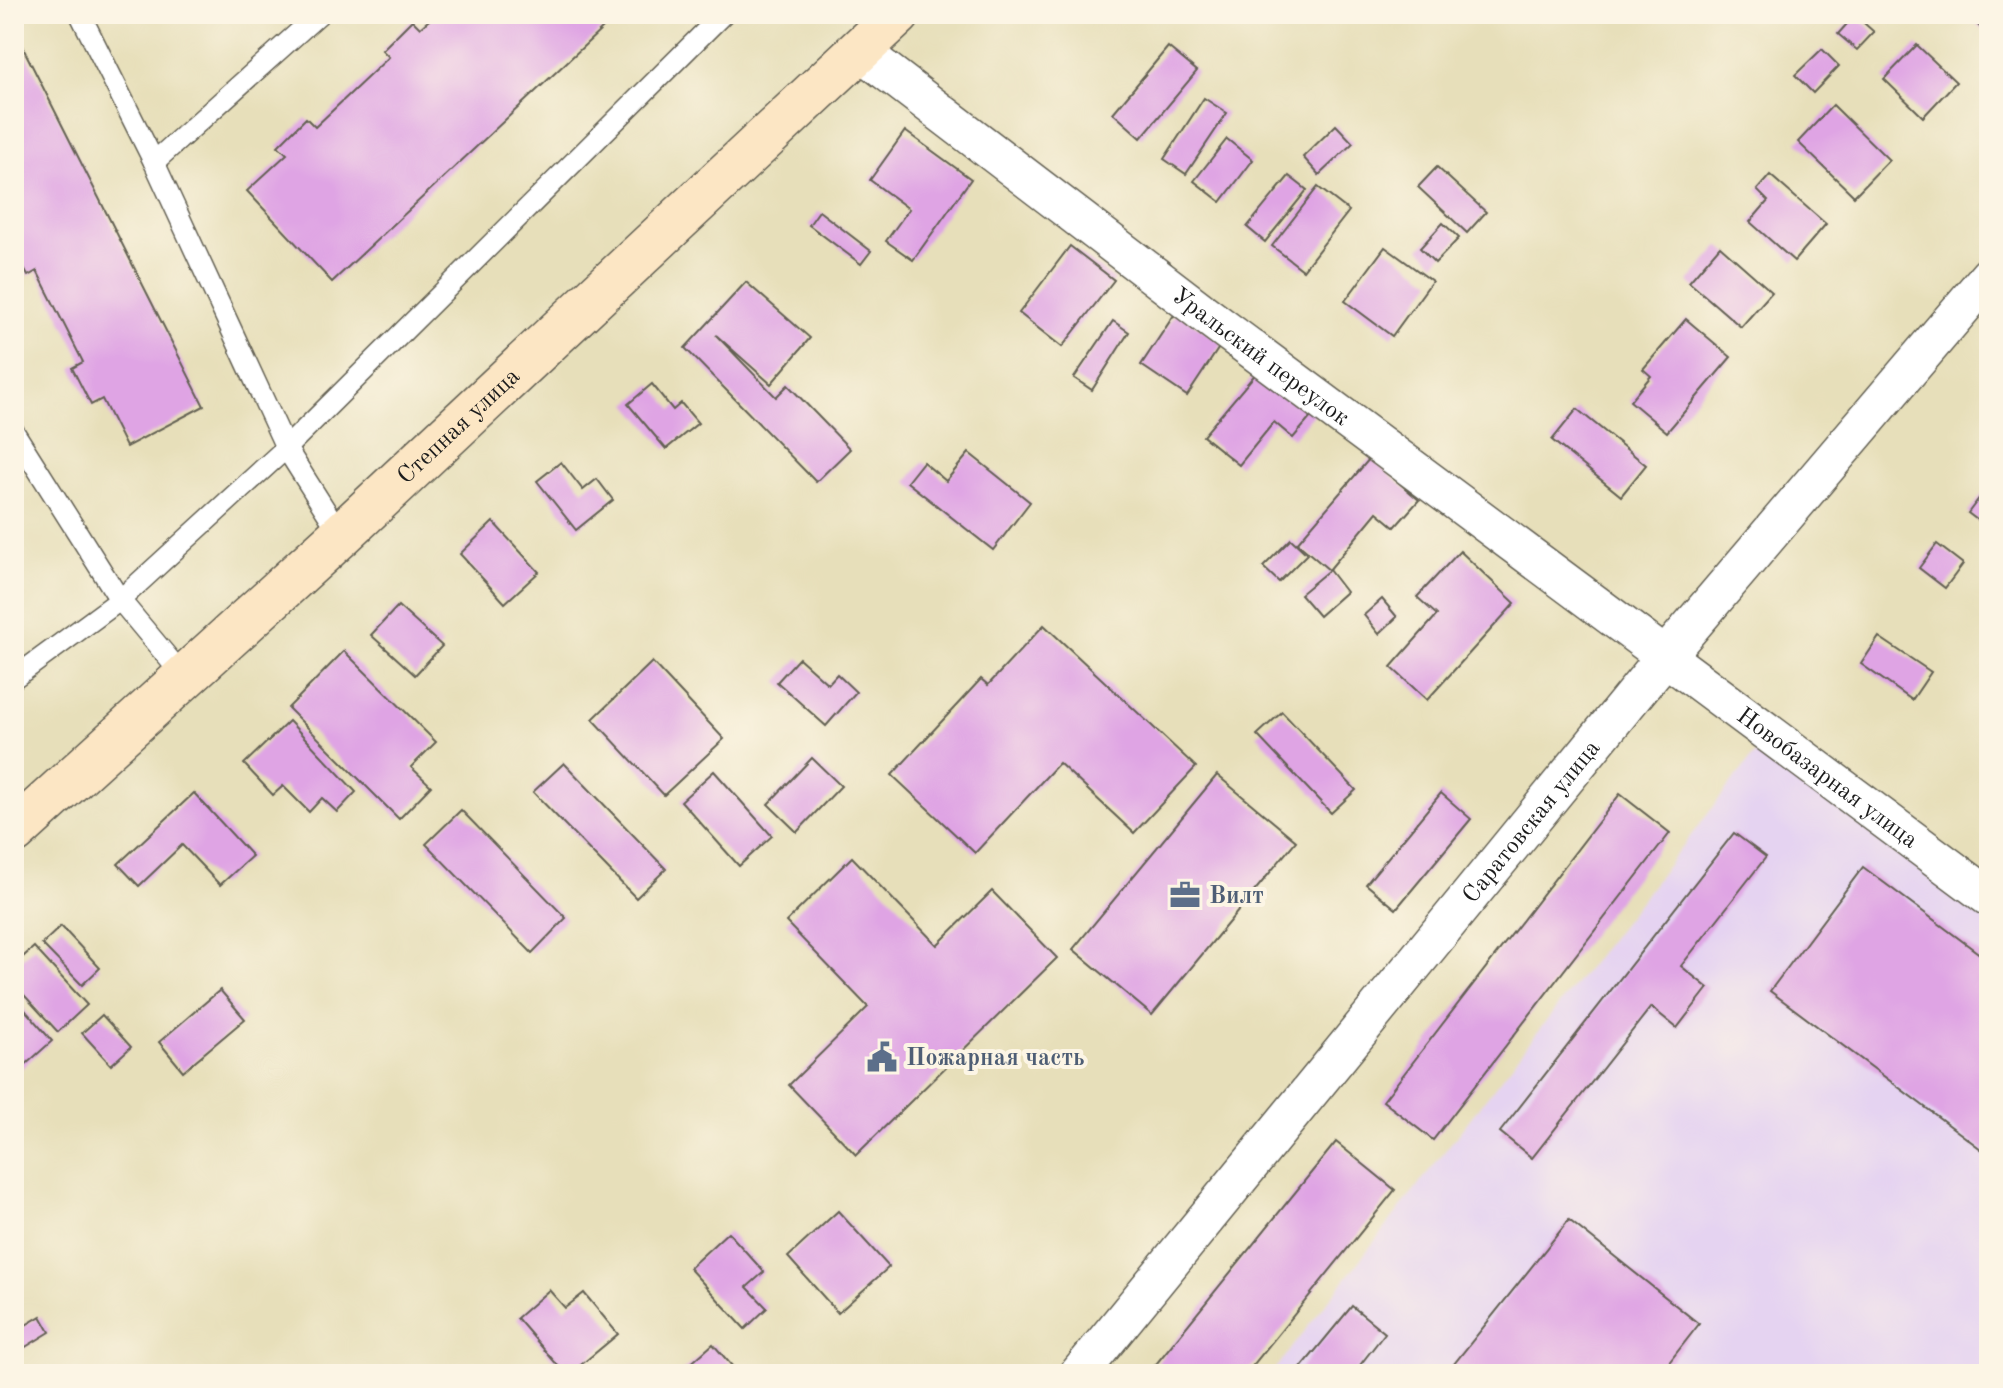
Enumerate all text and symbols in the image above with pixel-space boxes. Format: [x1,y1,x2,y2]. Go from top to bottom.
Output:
street label: Уральский переулок [1167,284,1353,431]
street label: Степная улица [394,364,525,489]
street label: Новобазарная улица [1732,704,1922,854]
street label: Саратовская улица [1459,736,1606,908]
office icon: Вилт [1168,878,1202,912]
place label: Вилт [1209,885,1264,909]
public building icon: Пожарная часть [865,1040,899,1074]
place label: Пожарная часть [906,1047,1085,1071]

